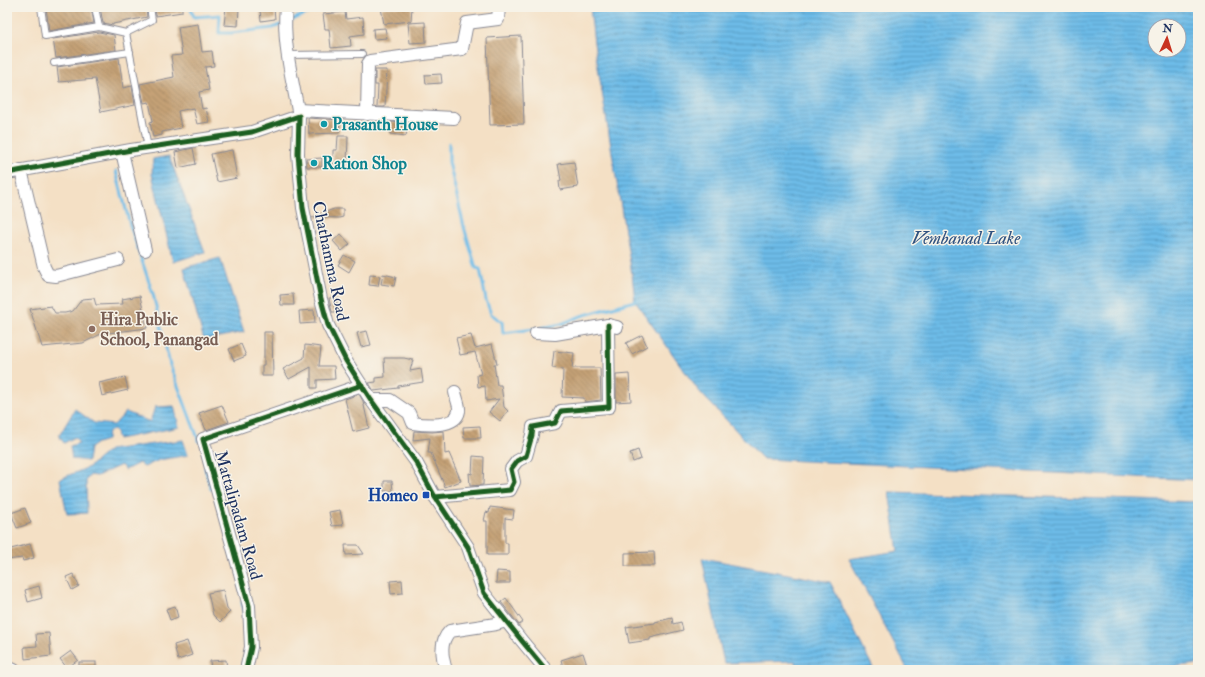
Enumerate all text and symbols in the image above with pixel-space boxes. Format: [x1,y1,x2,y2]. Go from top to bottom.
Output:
north arrow [1147,18,1187,58]
text: N [1161,22,1174,35]
place label: Prasanth House [332,114,439,135]
marker: Prasanth House [319,119,329,129]
place label: Ration Shop [322,153,407,175]
marker: Ration Shop [309,158,319,168]
street label: Chathamma Road [308,199,354,324]
water label: Vembanad Lake [912,227,1021,250]
place label: Hira Public School, Panangad [100,309,219,351]
marker: Hira Public School, Panangad [87,324,97,334]
street label: Mattalipadam Road [209,448,267,583]
place label: Homeo [368,485,418,506]
marker: Homeo [421,490,431,500]

